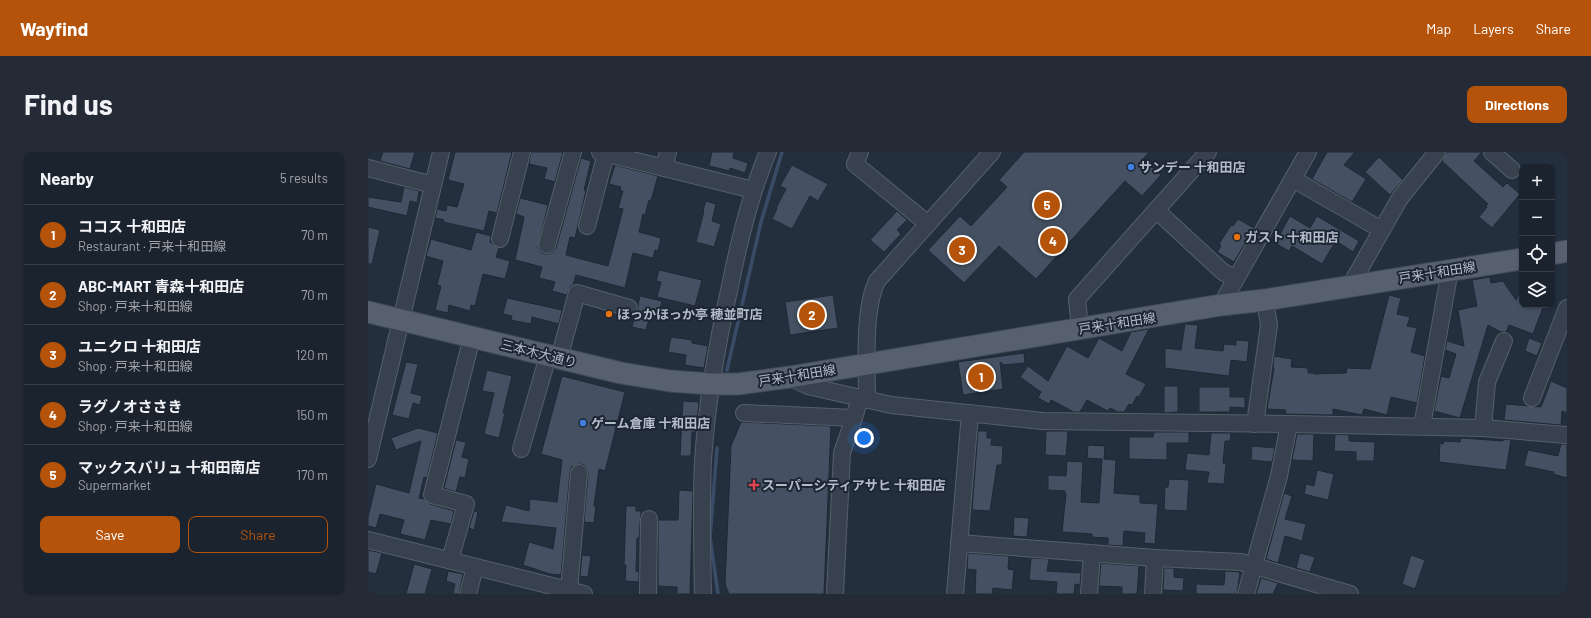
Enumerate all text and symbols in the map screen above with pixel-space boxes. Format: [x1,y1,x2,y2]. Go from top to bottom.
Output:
text: Wayfind [20,17,88,40]
text: Map [1426,20,1451,37]
text: Layers [1473,20,1514,37]
text: Share [1536,20,1571,37]
button: Directions [1467,86,1567,123]
text: Find us [24,87,113,121]
place label: サンデー 十和田店 [1139,159,1246,175]
marker: サンデー 十和田店 [1126,162,1136,172]
map controls [1519,164,1555,308]
button: + [1519,164,1555,200]
text: Nearby [40,168,94,188]
text: 5 results [280,170,328,186]
pin: 5 [1034,190,1060,220]
button: − [1519,200,1555,236]
text: ココス 十和田店 [78,217,186,235]
pin: 4 [1040,226,1066,256]
text: 1 [51,227,55,243]
text: 70 m [301,227,328,243]
place label: ガスト 十和田店 [1245,229,1339,245]
marker: ガスト 十和田店 [1232,232,1242,242]
pin: 3 [949,235,975,265]
button: locate [1519,236,1555,272]
text: Restaurant · 戸来十和田線 [78,238,226,254]
street label: 戸来十和田線 [1397,258,1477,286]
button: layers [1519,272,1555,308]
text: ABC-MART 青森十和田店 [78,277,244,295]
text: 2 [49,287,57,303]
text: 70 m [301,287,328,303]
text: Shop · 戸来十和田線 [78,298,193,314]
pin: 2 [799,300,825,330]
place label: ほっかほっか亭 穂並町店 [617,306,763,322]
marker: ほっかほっか亭 穂並町店 [604,309,614,319]
street label: 戸来十和田線 [1077,309,1157,337]
street label: 三本木大通り [499,336,579,370]
text: ユニクロ 十和田店 [78,337,201,355]
text: 3 [49,347,57,363]
text: 120 m [296,347,328,363]
text: Shop · 戸来十和田線 [78,358,193,374]
street label: 戸来十和田線 [757,361,837,389]
pin: 1 [968,362,994,392]
text: ラグノオささき [78,397,183,415]
text: 4 [49,407,57,423]
text: 150 m [296,407,328,423]
place label: ゲーム倉庫 十和田店 [591,415,710,431]
text: Shop · 戸来十和田線 [78,418,193,434]
marker: ゲーム倉庫 十和田店 [578,418,588,428]
your location [854,428,874,448]
text: マックスバリュ 十和田南店 [78,458,261,476]
text: 5 [49,467,57,483]
text: 170 m [297,467,328,483]
text: Supermarket [78,477,151,493]
place label: スーパーシティアサヒ 十和田店 [762,477,945,493]
marker: スーパーシティアサヒ 十和田店 [749,480,759,490]
button: Save [40,516,180,553]
button: Share [188,516,328,553]

